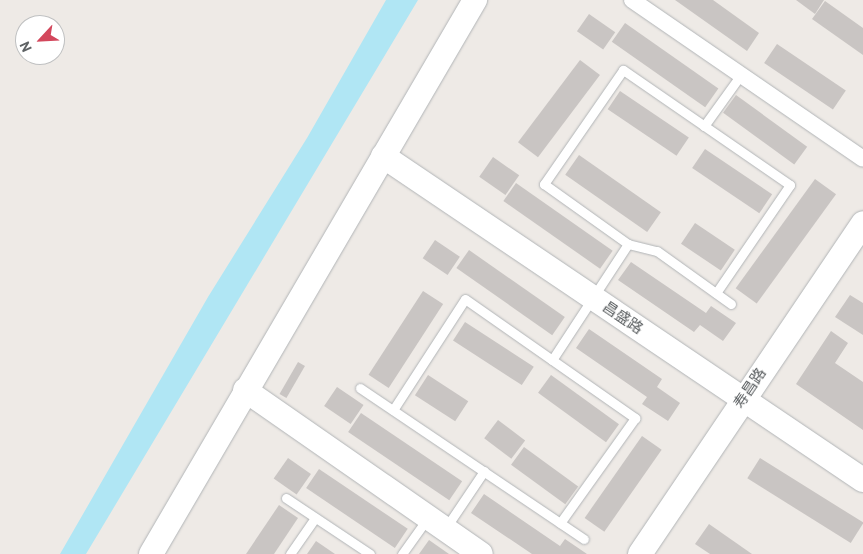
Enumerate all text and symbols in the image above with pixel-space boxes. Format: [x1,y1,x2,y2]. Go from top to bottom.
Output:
north arrow [15,15,65,65]
text: N [17,38,37,54]
street label: 昌盛路 [598,299,646,339]
street label: 寿昌路 [731,365,771,413]

